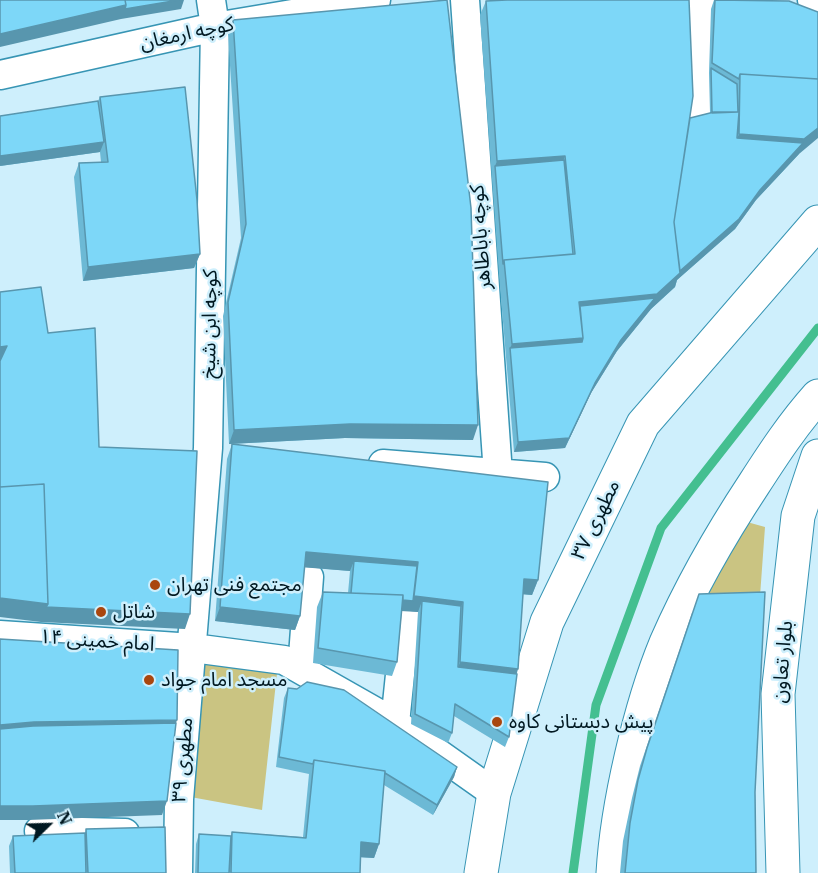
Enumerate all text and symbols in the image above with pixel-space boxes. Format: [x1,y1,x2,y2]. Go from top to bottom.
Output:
street label: کوچه ارمغان [138,12,236,56]
street label: کوچه باباطاهر [465,184,497,290]
street label: کوچه ابن شیخ [197,269,223,379]
street label: مطهری ۳۷ [566,476,626,564]
place label: مجتمع فنی تهران [167,573,302,597]
marker: مجتمع فنی تهران [148,578,162,592]
place label: شاتل [113,600,155,624]
marker: شاتل [94,605,108,619]
street label: بلوار تعاون [767,620,799,704]
street label: امام خمینی ۱۴ [39,625,155,657]
place label: مسجد امام جواد [161,668,287,692]
marker: مسجد امام جواد [142,673,156,687]
place label: پیش دبستانی کاوه [509,710,653,734]
marker: پیش دبستانی کاوه [490,715,504,729]
street label: مطهری ۳۹ [167,716,199,804]
north arrow [18,795,78,855]
text: N [53,808,76,828]

